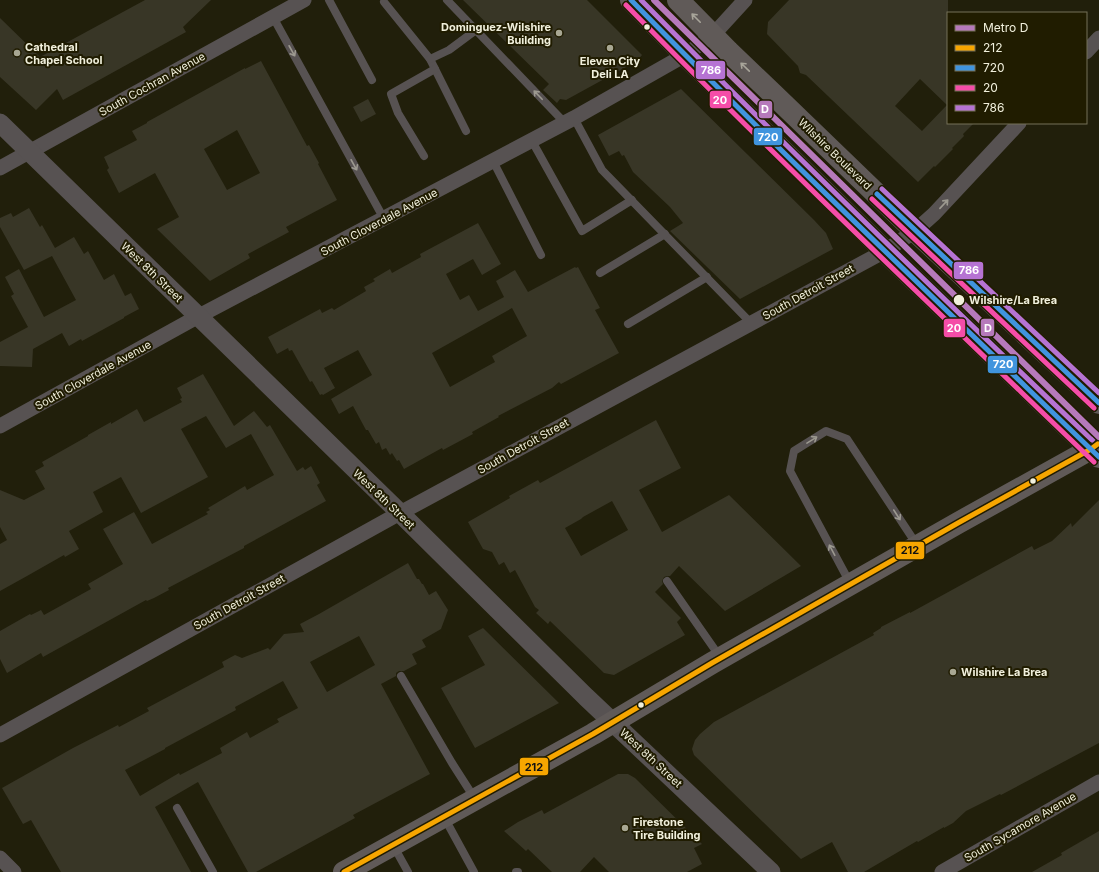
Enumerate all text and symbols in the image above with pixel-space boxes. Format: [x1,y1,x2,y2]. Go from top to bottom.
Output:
legend [947,12,1087,124]
one-way arrow [691,13,701,22]
place label: Dominguez-Wilshire Building [441,20,551,47]
text: Metro D [983,20,1028,35]
unlabelled marker [642,22,652,32]
marker: Dominguez-Wilshire Building [554,28,564,38]
place label: Cathedral Chapel School [25,40,102,67]
text: 212 [983,40,1003,55]
marker: Eleven City Deli LA [605,43,615,53]
one-way arrow [288,45,296,57]
marker: Cathedral Chapel School [12,48,22,58]
street label: South Cochran Avenue [96,49,208,119]
place label: Eleven City Deli LA [580,54,641,81]
line badge: 786 [695,60,726,80]
text: 720 [983,60,1005,75]
one-way arrow [740,62,750,72]
text: 786 [701,63,721,77]
text: 20 [983,80,998,95]
one-way arrow [533,90,543,100]
line badge: 20 [709,90,732,109]
text: 20 [713,93,727,107]
line badge: D [758,100,773,119]
text: 786 [983,100,1005,115]
text: D [761,102,769,116]
street label: Wilshire Boulevard [795,115,875,193]
line badge: 720 [753,127,783,146]
text: 720 [758,130,778,144]
one-way arrow [351,159,359,171]
street label: South Cloverdale Avenue [318,185,440,259]
one-way arrow [939,199,948,209]
street label: West 8th Street [118,239,186,305]
street label: South Detroit Street [760,261,856,323]
line badge: 786 [953,261,984,280]
text: 786 [959,263,979,277]
marker: Wilshire/La Brea [952,293,966,307]
place label: Wilshire/La Brea [969,293,1057,307]
line badge: 20 [943,318,966,338]
line badge: D [980,318,995,337]
text: 20 [947,321,961,335]
text: D [984,321,992,335]
street label: South Cloverdale Avenue [33,337,153,413]
line badge: 720 [987,355,1018,374]
text: 720 [993,357,1013,371]
street label: South Detroit Street [475,415,571,477]
one-way arrow [806,436,818,444]
street label: West 8th Street [350,466,418,532]
unlabelled marker [1028,476,1038,486]
one-way arrow [893,509,901,521]
line badge: 212 [895,541,925,560]
text: 212 [901,543,919,557]
one-way arrow [828,544,835,556]
street label: South Detroit Street [191,571,287,633]
place label: Wilshire La Brea [961,665,1047,679]
marker: Wilshire La Brea [948,667,958,677]
unlabelled marker [636,700,646,710]
street label: West 8th Street [617,726,685,791]
line badge: 212 [519,757,549,776]
text: 212 [525,760,543,774]
street label: South Sycamore Avenue [961,789,1079,865]
place label: Firestone Tire Building [633,815,701,842]
marker: Firestone Tire Building [620,823,630,833]

